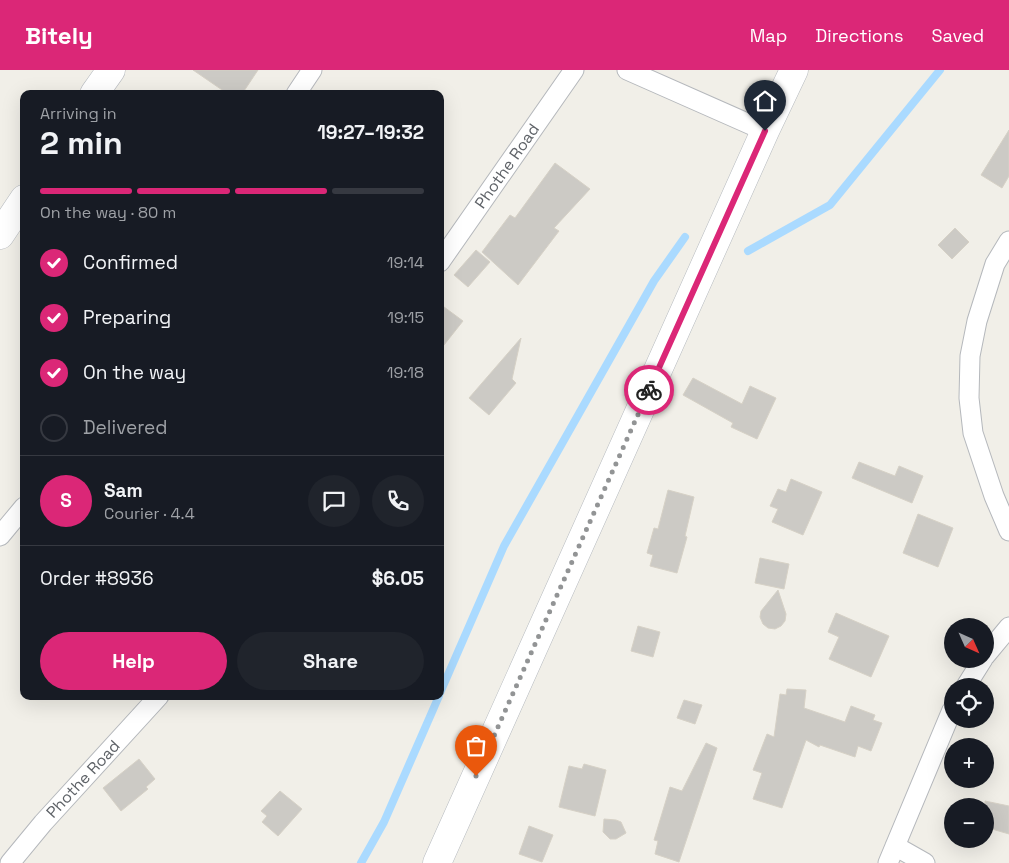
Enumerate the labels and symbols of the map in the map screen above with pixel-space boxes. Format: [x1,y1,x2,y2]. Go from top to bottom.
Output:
pin [744,80,786,131]
street label: Phothe Road [470,119,544,213]
courier [624,365,674,415]
north arrow [944,618,994,668]
pin [455,725,497,776]
street label: Phothe Road [42,736,124,822]

